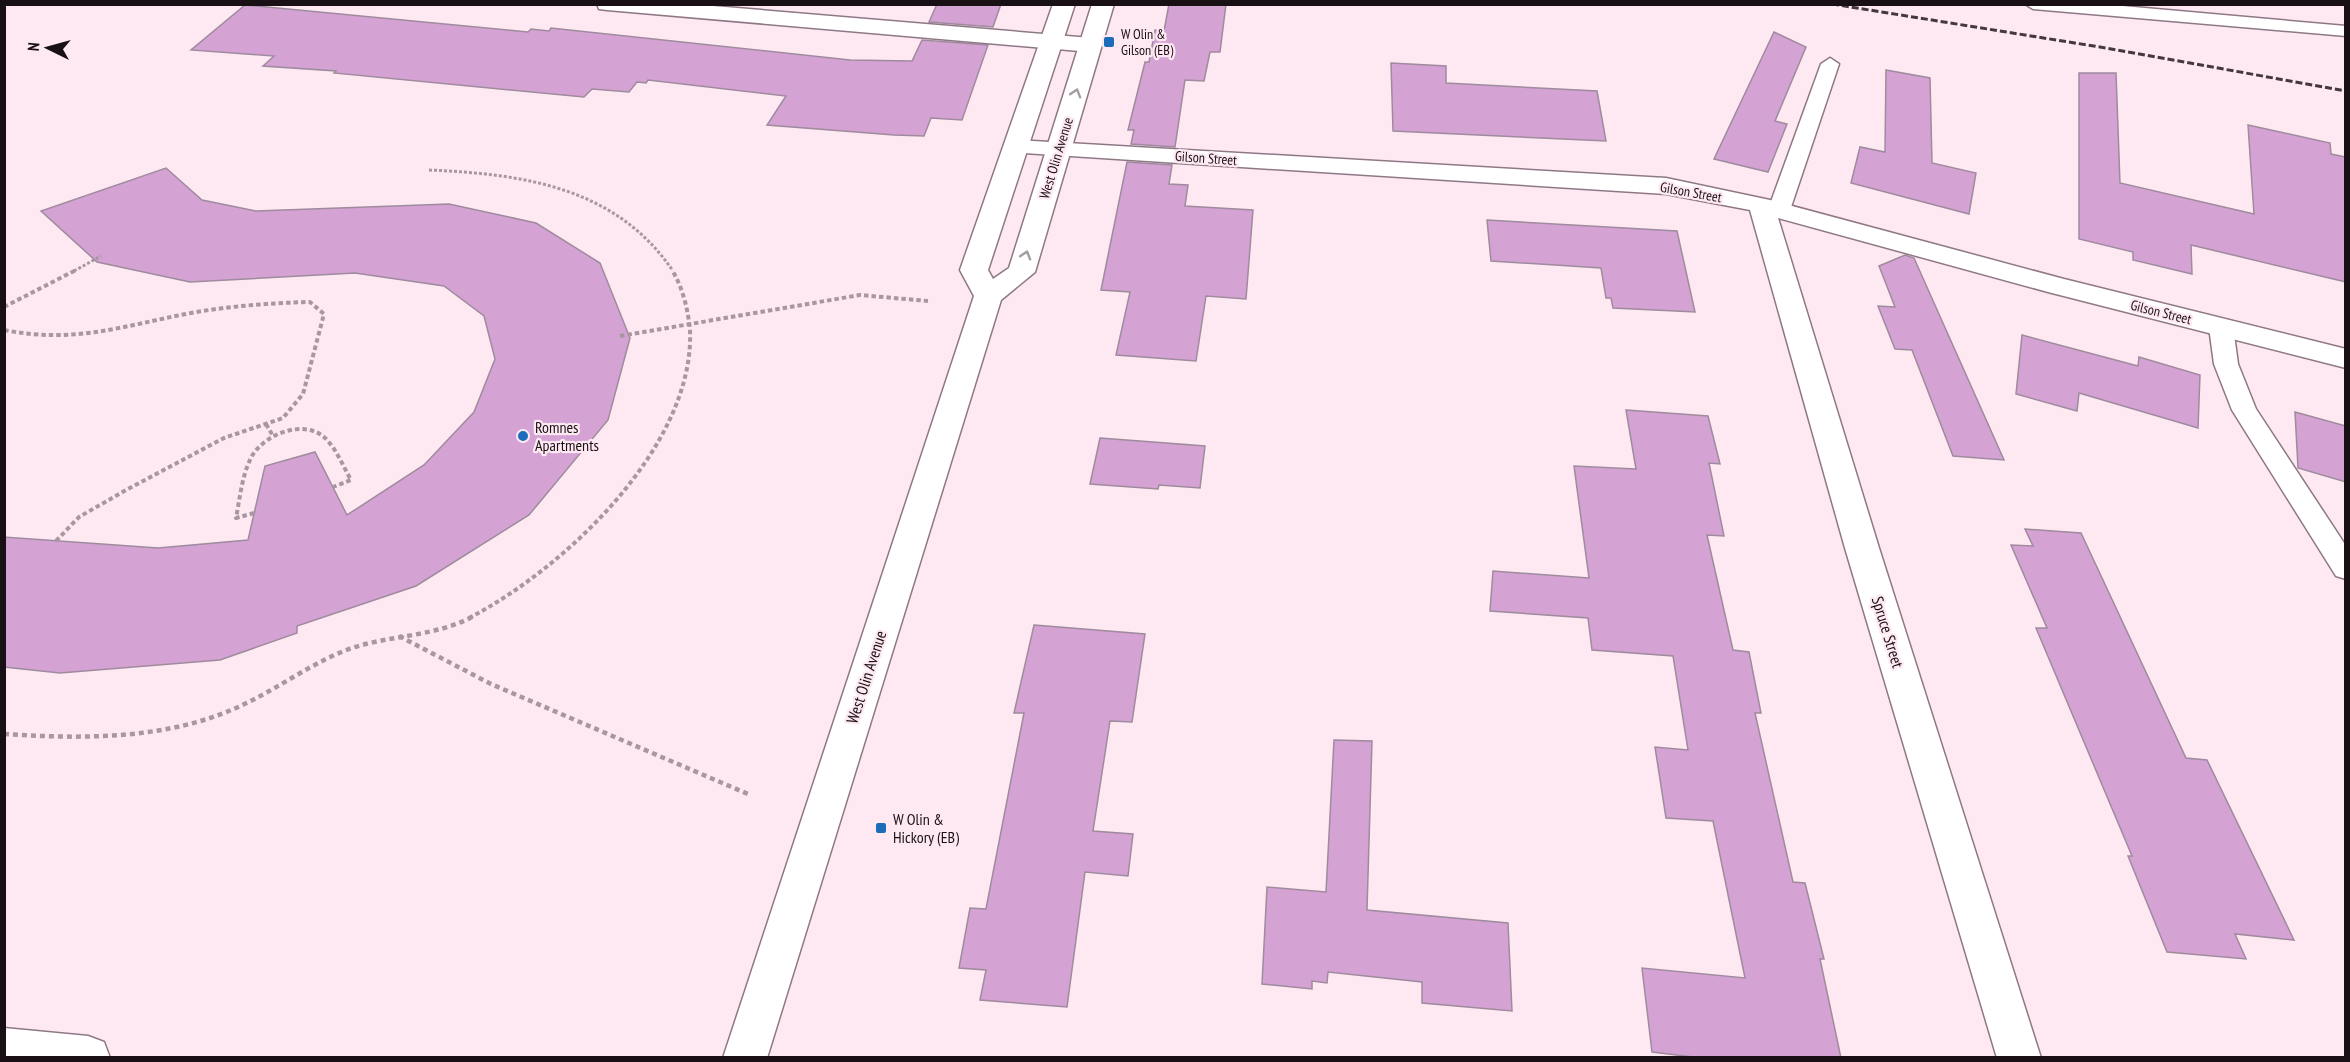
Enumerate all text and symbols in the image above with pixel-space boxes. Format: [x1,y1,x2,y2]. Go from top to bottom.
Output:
north arrow [18,18,78,78]
place label: W Olin & Gilson (EB) [1121,25,1174,59]
marker: W Olin & Gilson (EB) [1102,35,1116,49]
text: N [23,42,43,52]
one-way arrow [1069,88,1081,99]
street label: West Olin Avenue [1035,115,1077,201]
street label: Gilson Street [1174,147,1238,169]
street label: Gilson Street [1659,178,1723,206]
one-way arrow [1019,250,1031,261]
street label: Gilson Street [2129,296,2193,328]
place label: Romnes Apartments [535,417,599,455]
marker: Romnes Apartments [516,429,530,443]
street label: Spruce Street [1868,594,1909,671]
street label: West Olin Avenue [842,628,890,726]
place label: W Olin & Hickory (EB) [893,809,959,847]
marker: W Olin & Hickory (EB) [874,821,888,835]

